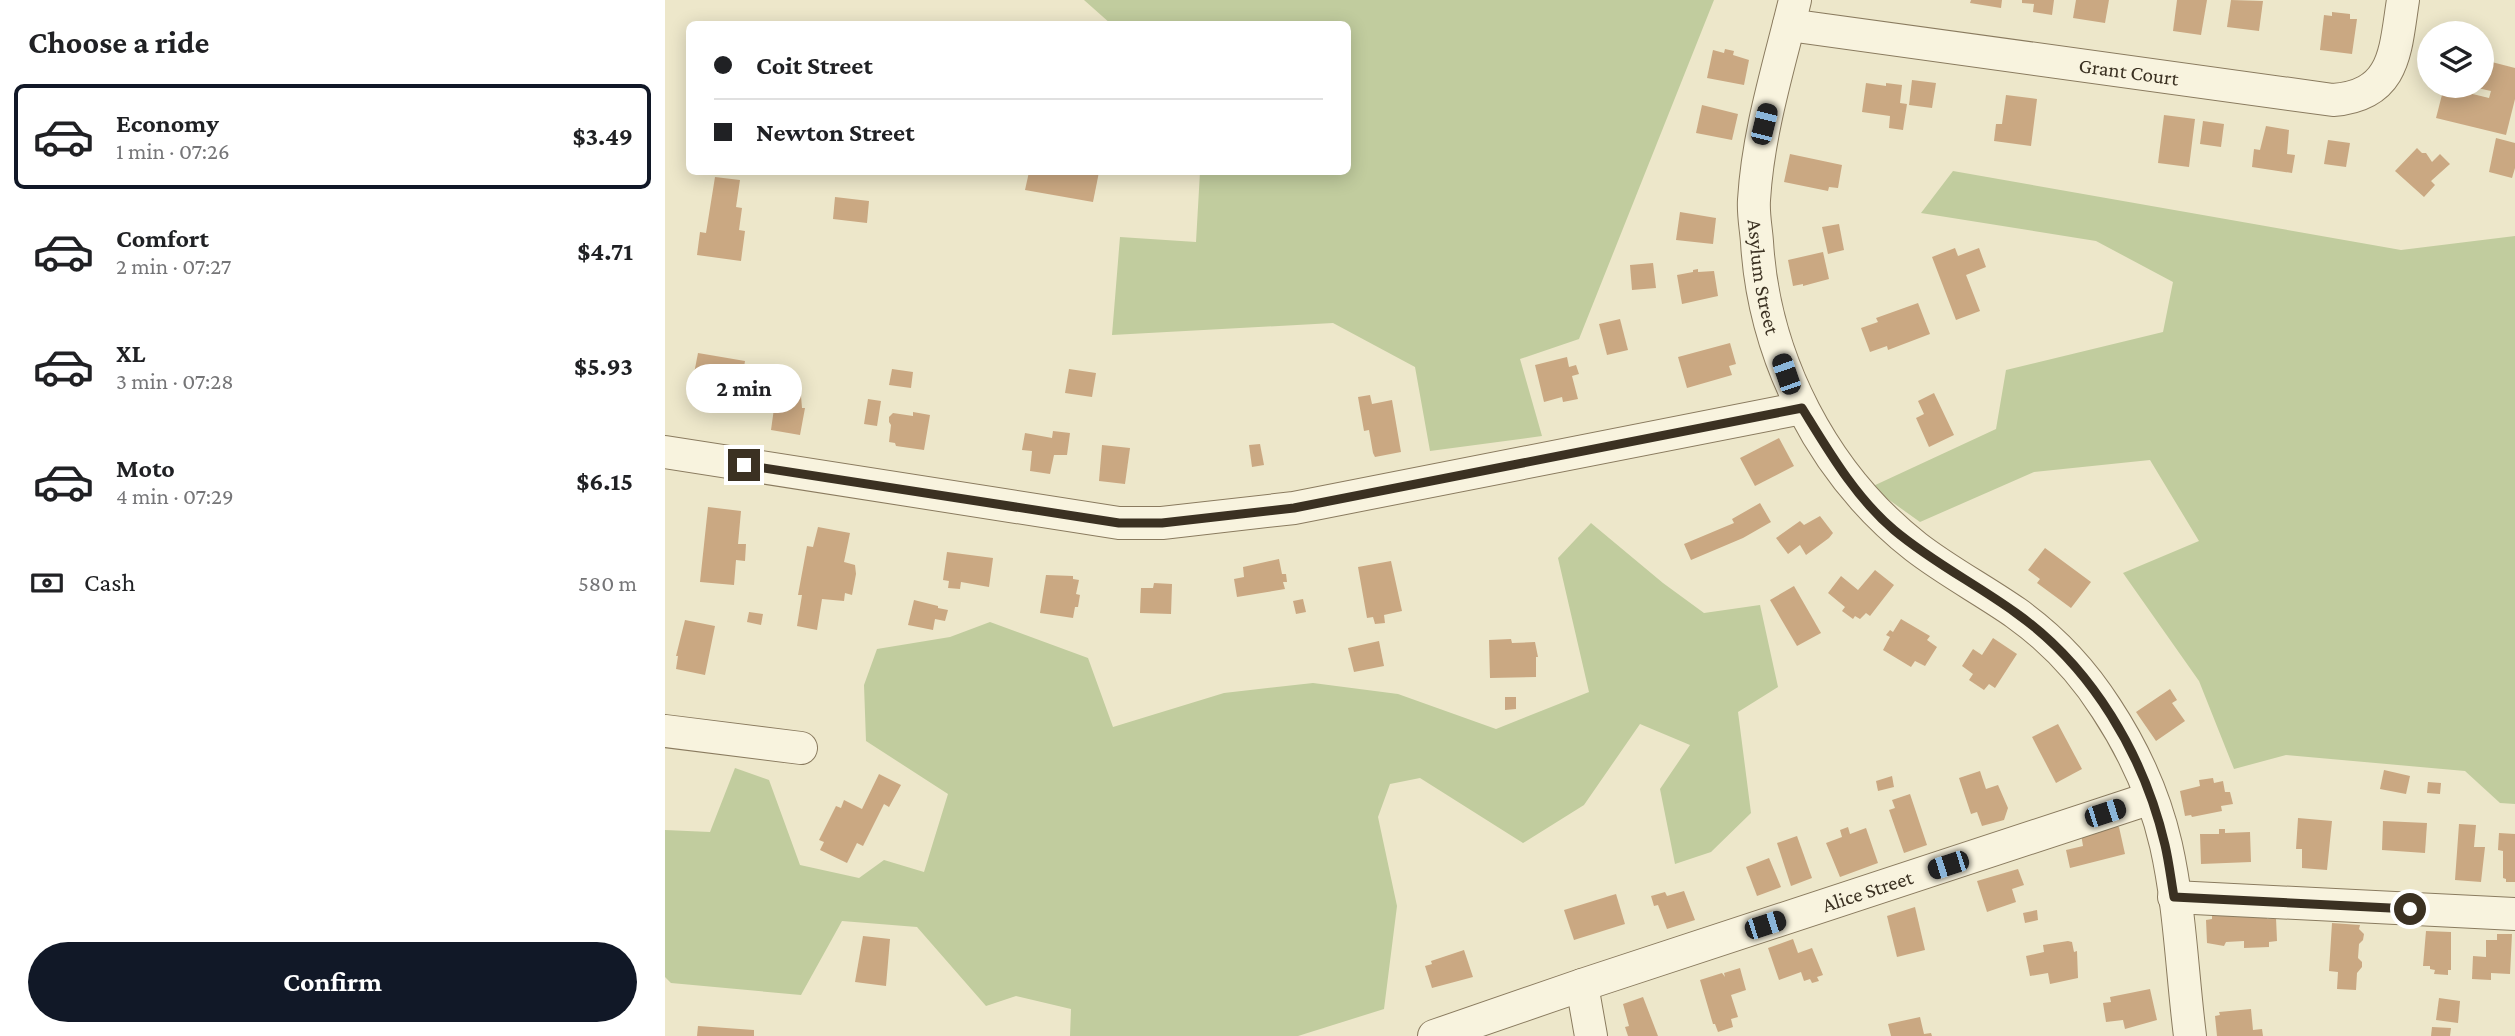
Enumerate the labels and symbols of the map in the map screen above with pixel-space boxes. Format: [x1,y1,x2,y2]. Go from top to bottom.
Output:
street label: Grant Court [2077,53,2181,91]
car [1749,101,1780,147]
street label: Asylum Street [1743,218,1785,338]
car [1770,351,1803,397]
callout: 2 min [686,364,802,412]
route end [728,449,760,481]
car [2082,797,2129,829]
car [1925,849,1972,881]
street label: Alice Street [1819,865,1917,917]
route start [2394,893,2426,925]
car [1742,909,1789,941]

